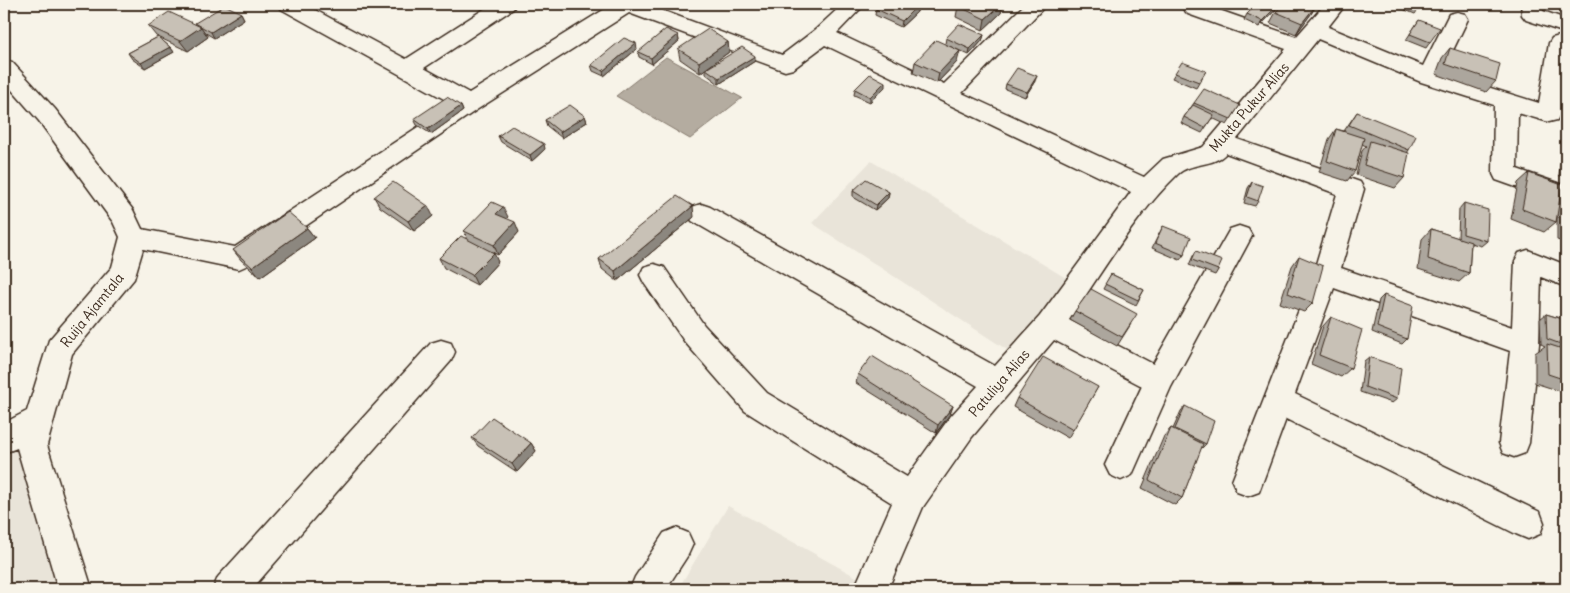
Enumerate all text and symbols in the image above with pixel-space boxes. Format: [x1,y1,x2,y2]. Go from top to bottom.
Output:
street label: Mukta Pukur Alias [1205,58,1293,156]
street label: Ruija Ajamtala [56,269,128,351]
street label: Patuliya Alias [965,345,1033,421]

